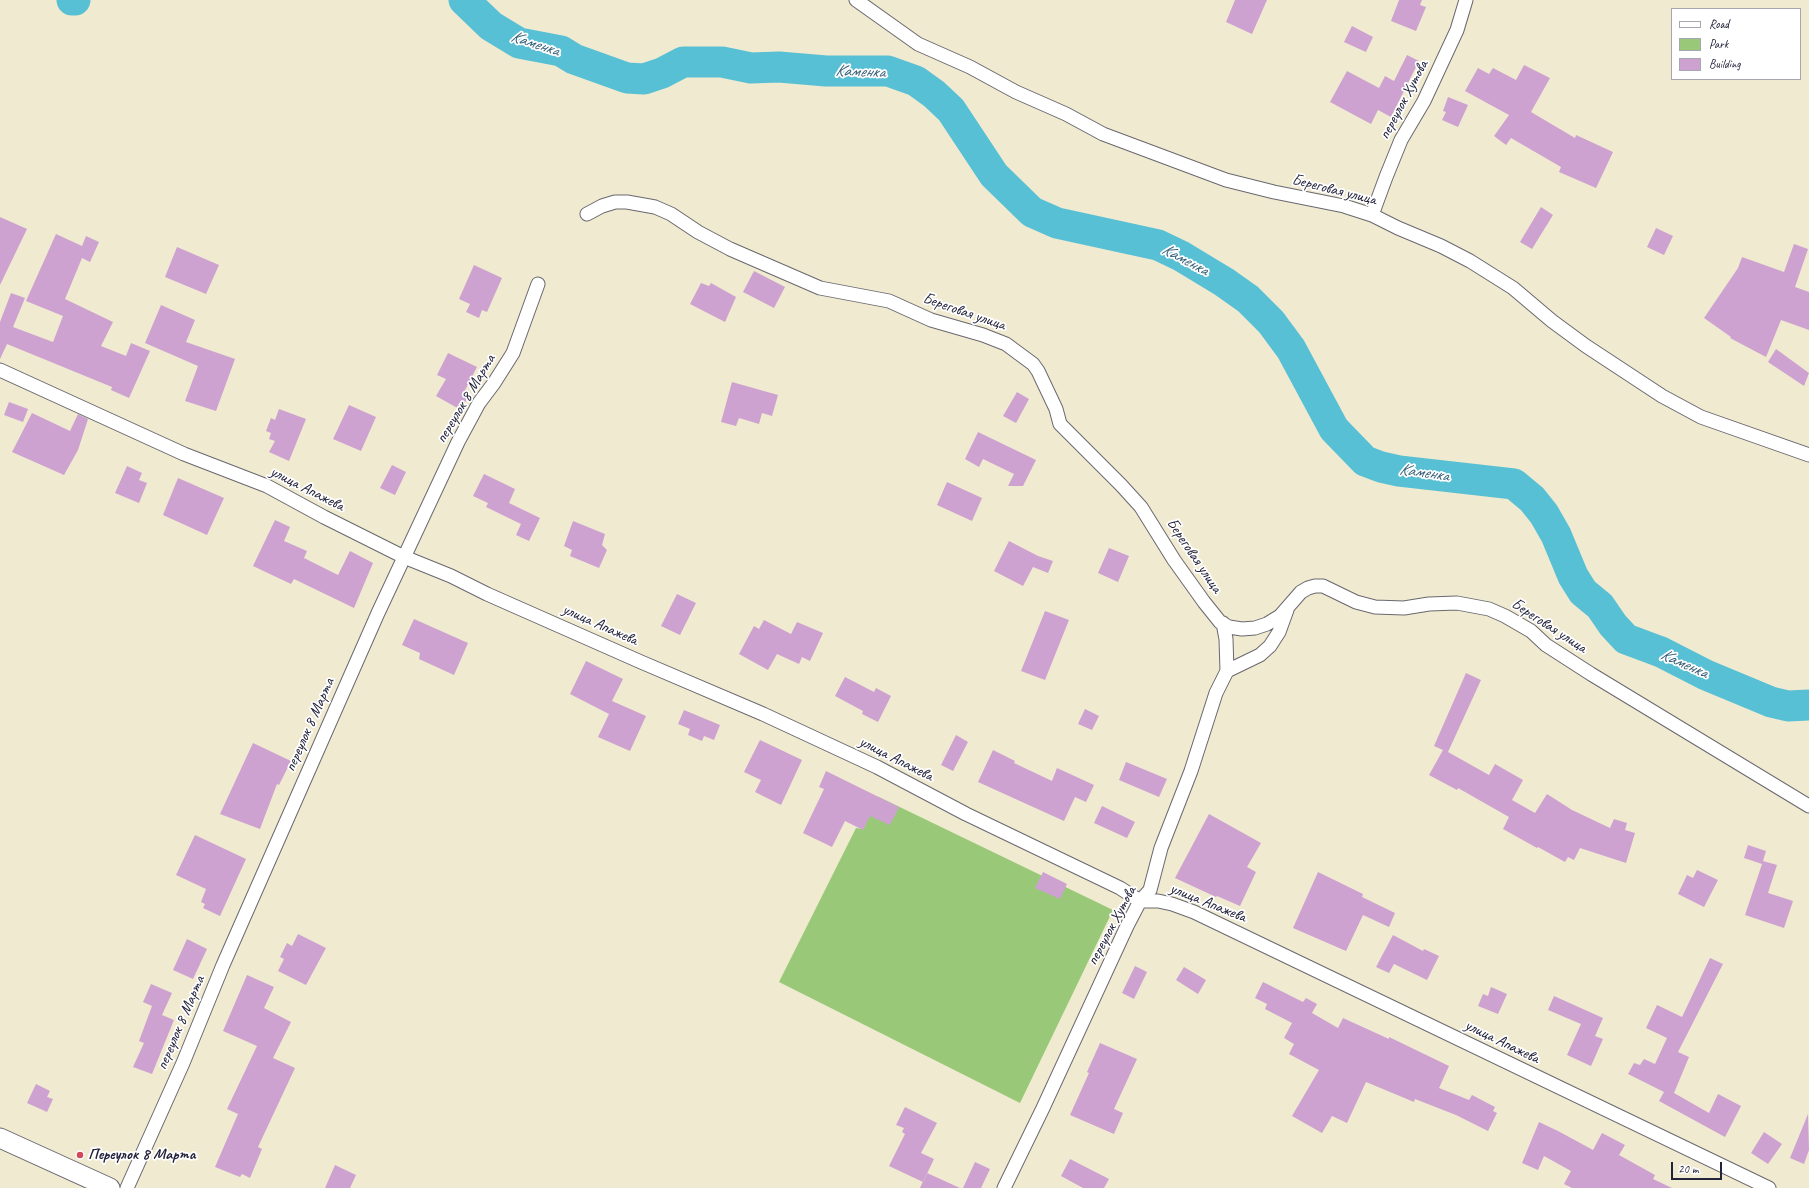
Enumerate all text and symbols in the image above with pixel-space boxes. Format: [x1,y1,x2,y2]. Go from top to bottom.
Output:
legend [1671,8,1801,80]
text: Road [1709,16,1729,32]
water label: Каменка [508,27,562,61]
text: Park [1709,36,1728,52]
text: Building [1709,56,1741,72]
street label: переулок Хутова [1375,57,1433,143]
water label: Каменка [835,61,885,83]
street label: Береговая улица [1290,170,1378,210]
water label: Каменка [1158,239,1212,281]
street label: Береговая улица [920,289,1008,335]
street label: переулок 8 Марта [432,351,500,447]
water label: Каменка [1398,459,1450,487]
street label: улица Апажева [267,462,347,516]
street label: Береговая улица [1162,515,1226,597]
street label: Береговая улица [1508,594,1590,658]
street label: улица Апажева [559,600,641,650]
water label: Каменка [1657,645,1711,683]
street label: переулок 8 Марта [281,675,339,775]
street label: улица Апажева [856,732,936,786]
street label: улица Апажева [1167,879,1249,927]
street label: переулок Хутова [1083,883,1141,969]
street label: переулок 8 Марта [153,973,209,1073]
street label: улица Апажева [1462,1016,1542,1068]
place label: Переулок 8 Марта [88,1145,196,1165]
marker: Переулок 8 Марта [75,1150,85,1160]
scale bar [1673,1154,1724,1180]
text: 20 m [1678,1161,1698,1177]

